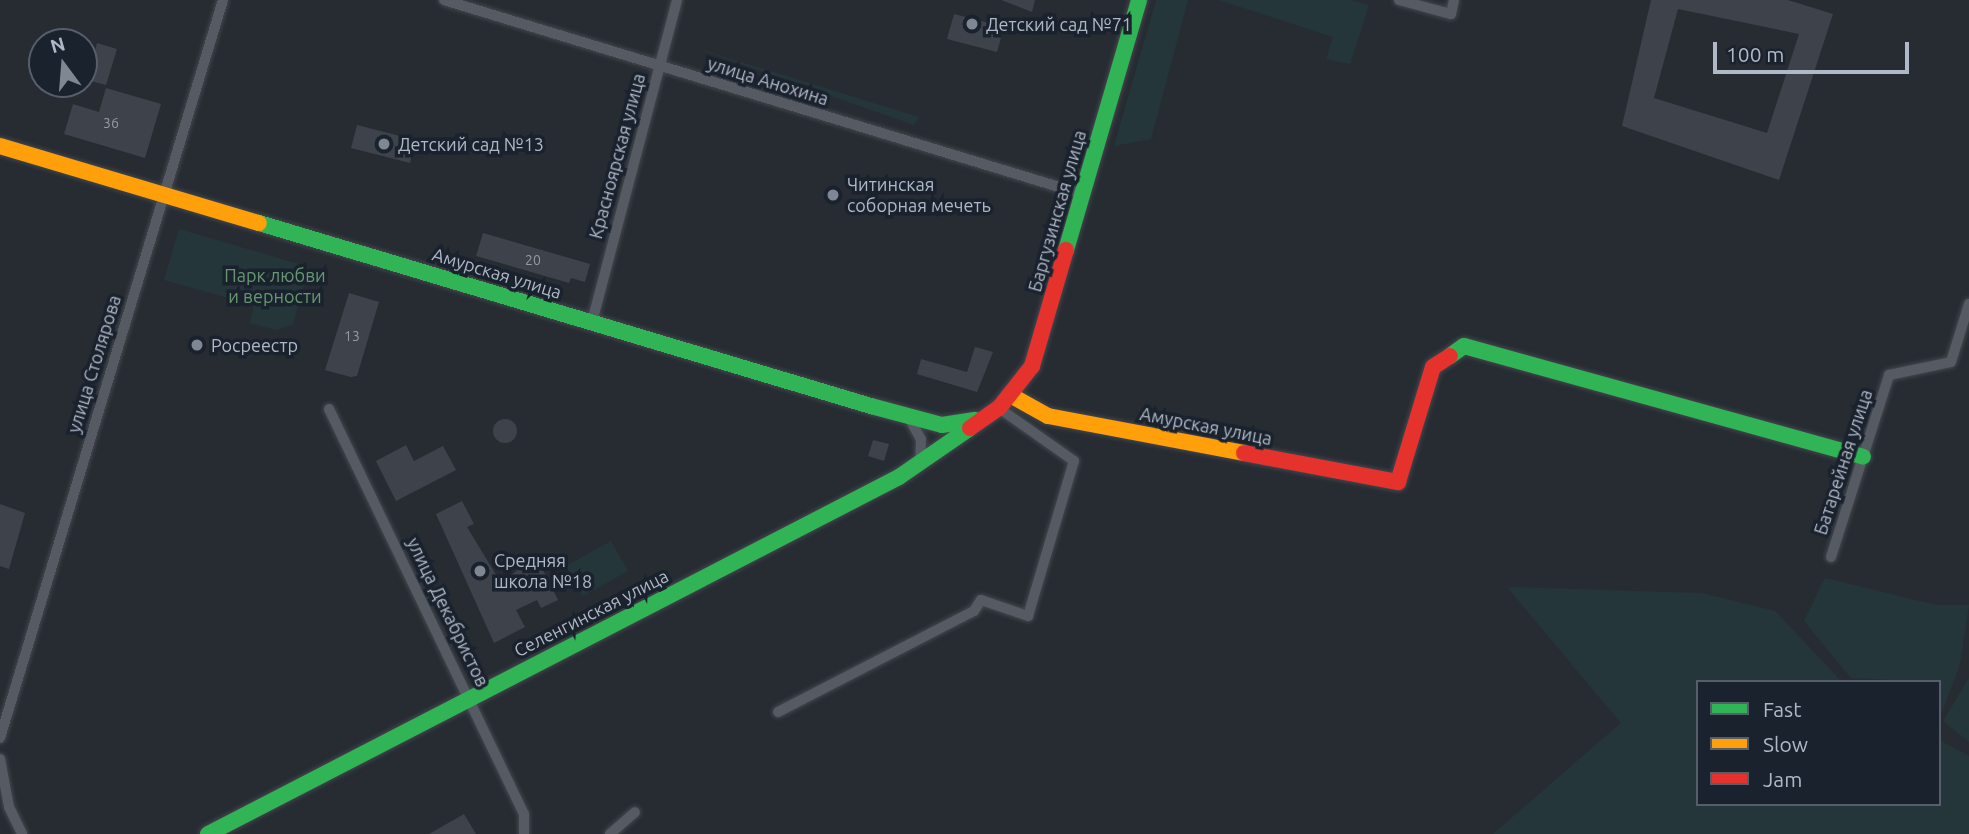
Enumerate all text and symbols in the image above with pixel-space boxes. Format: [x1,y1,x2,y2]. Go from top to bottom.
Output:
place label: Детский сад №71 [986,13,1132,35]
marker: Детский сад №71 [964,16,980,32]
north arrow [28,28,98,98]
scale bar [1717,28,1913,72]
text: N [48,32,68,57]
text: 100 m [1726,42,1784,66]
street label: улица Анохина [705,52,831,110]
street label: Красноярская улица [585,71,649,241]
house number: 36 [103,115,119,131]
street label: Баргузинская улица [1024,128,1090,294]
place label: Детский сад №13 [398,133,544,155]
marker: Детский сад №13 [376,136,392,152]
place label: Читинская соборная мечеть [847,174,991,216]
marker: Читинская соборная мечеть [825,187,841,203]
street label: Амурская улица [430,243,564,303]
house number: 20 [525,252,541,268]
park label: Парк любви и верности [224,265,326,308]
street label: улица Столярова [63,292,125,436]
house number: 13 [344,328,360,344]
place label: Росреестр [211,334,298,356]
marker: Росреестр [189,337,205,353]
street label: Батарейная улица [1809,387,1877,537]
street label: Амурская улица [1138,403,1274,449]
street label: улица Декабристов [403,534,493,690]
place label: Средняя школа №18 [494,550,592,592]
marker: Средняя школа №18 [472,563,488,579]
street label: Селенгинская улица [510,565,672,661]
legend [1696,680,1941,806]
text: Fast [1763,697,1801,721]
text: Slow [1763,732,1808,756]
text: Jam [1763,767,1802,791]

